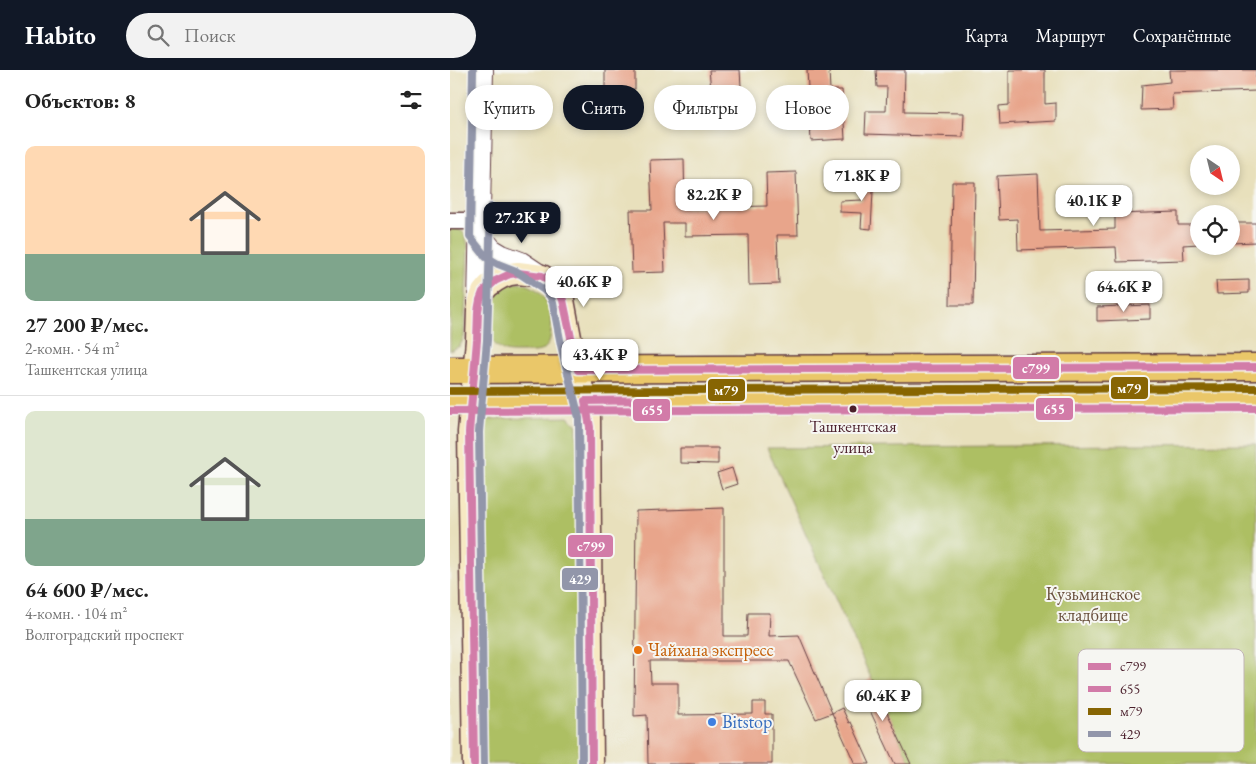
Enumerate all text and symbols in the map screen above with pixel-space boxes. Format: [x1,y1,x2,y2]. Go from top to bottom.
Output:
search box [126,13,476,58]
text: Habito [25,20,96,51]
icon: search [144,21,172,49]
text: Поиск [184,23,236,48]
text: Карта [965,24,1008,47]
text: Маршрут [1036,24,1105,47]
text: Сохранённые [1133,24,1231,47]
chip: Купить [465,85,553,130]
chip: Снять [563,85,644,130]
chip: Фильтры [654,85,756,130]
chip: Новое [766,85,849,130]
icon: filters [397,86,425,114]
text: Объектов: 8 [25,87,136,114]
north arrow [1190,145,1240,195]
map controls [1190,145,1240,255]
pin: 71.8K ₽ [816,160,908,202]
text: 71.8K ₽ [834,165,890,186]
icon: home [180,178,270,268]
pin: 82.2K ₽ [668,178,760,221]
text: 82.2K ₽ [686,184,742,205]
pin: 40.1K ₽ [1048,184,1140,227]
text: 40.1K ₽ [1066,190,1122,211]
pin: 27.2K ₽ [476,202,568,244]
button: locate [1190,205,1240,255]
text: 27.2K ₽ [494,207,550,228]
pin: 40.6K ₽ [538,266,630,308]
pin: 64.6K ₽ [1078,270,1170,313]
text: 40.6K ₽ [556,271,612,292]
text: 64.6K ₽ [1096,276,1152,297]
text: 27 200 ₽/мес. [25,311,149,338]
text: 2-комн. · 54 m² [25,338,120,359]
pin: 43.4K ₽ [554,338,646,381]
text: 43.4K ₽ [572,344,628,365]
line badge: с799 [1012,356,1060,380]
text: Ташкентская улица [25,359,148,380]
text: с799 [1022,359,1051,377]
line badge: м79 [1110,376,1149,400]
line badge: м79 [707,378,746,402]
text: м79 [1117,379,1142,397]
text: м79 [714,381,739,399]
line badge: 655 [1035,397,1074,421]
line badge: 655 [632,398,671,422]
text: 655 [1043,400,1065,418]
text: 655 [641,401,663,419]
marker: Ташкентская улица [848,404,858,414]
place label: Ташкентская улица [809,415,897,458]
icon: home [180,444,270,534]
line badge: с799 [567,534,614,558]
text: с799 [577,537,606,555]
line badge: 429 [561,567,599,591]
text: 429 [569,570,592,588]
text: 64 600 ₽/мес. [25,576,149,603]
park label: Кузьминское кладбище [1046,582,1140,626]
text: 4-комн. · 104 m² [25,603,127,624]
text: Волгоградский проспект [25,624,184,645]
place label: Чайхана экспресс [648,638,774,661]
marker: Чайхана экспресс [632,644,644,656]
legend [1078,649,1244,752]
text: с799 [1120,657,1146,675]
pin: 60.4K ₽ [837,680,929,722]
text: 655 [1120,680,1140,698]
text: 60.4K ₽ [855,685,911,706]
text: м79 [1120,702,1142,720]
place label: Bitstop [722,710,772,733]
marker: Bitstop [706,716,718,728]
text: 429 [1120,725,1140,743]

